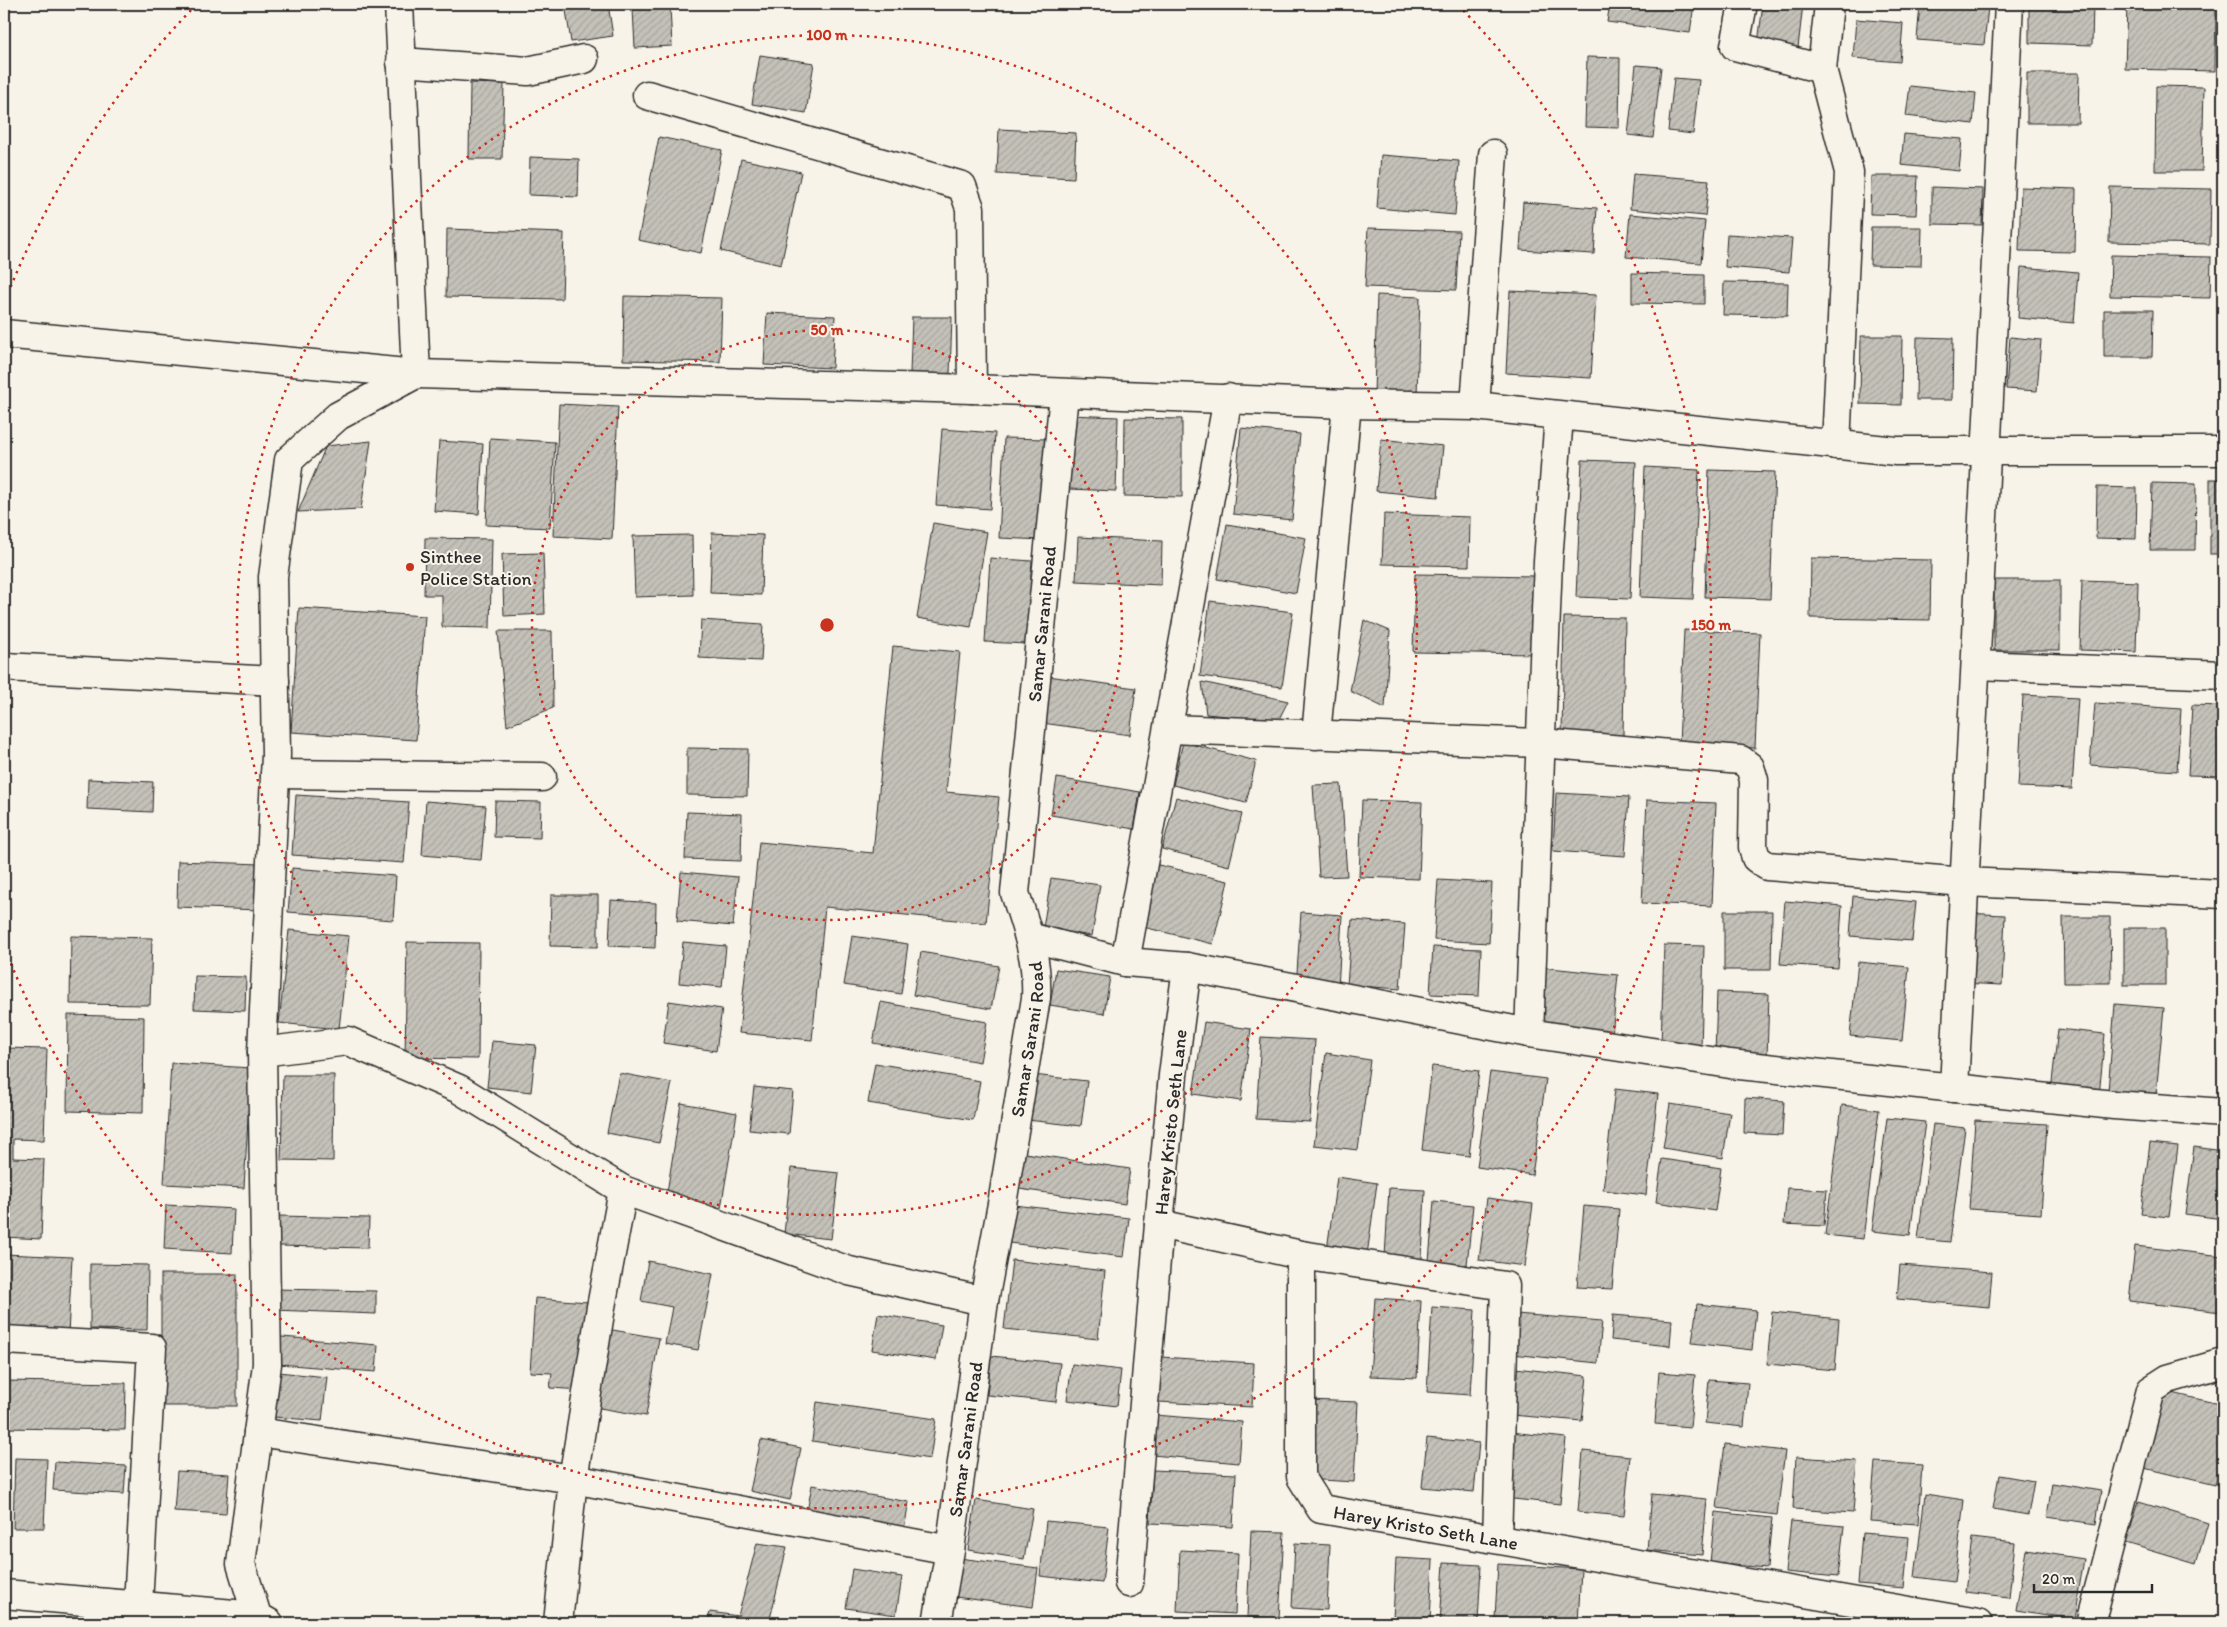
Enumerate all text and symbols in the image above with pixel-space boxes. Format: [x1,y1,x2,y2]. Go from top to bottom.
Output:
text: 100 m [806,26,848,44]
text: 50 m [810,321,844,339]
place label: Sinthee Police Station [420,545,532,590]
street label: Samar Sarani Road [1023,545,1061,703]
marker: Sinthee Police Station [404,561,416,573]
centre of rings [818,616,836,634]
text: 150 m [1691,616,1731,634]
street label: Samar Sarani Road [1006,960,1048,1119]
street label: Harey Kristo Seth Lane [1149,1028,1192,1216]
street label: Samar Sarani Road [944,1360,988,1518]
street label: Harey Kristo Seth Lane [1332,1500,1520,1555]
scale bar [2034,1562,2152,1594]
text: 20 m [2042,1570,2076,1588]

